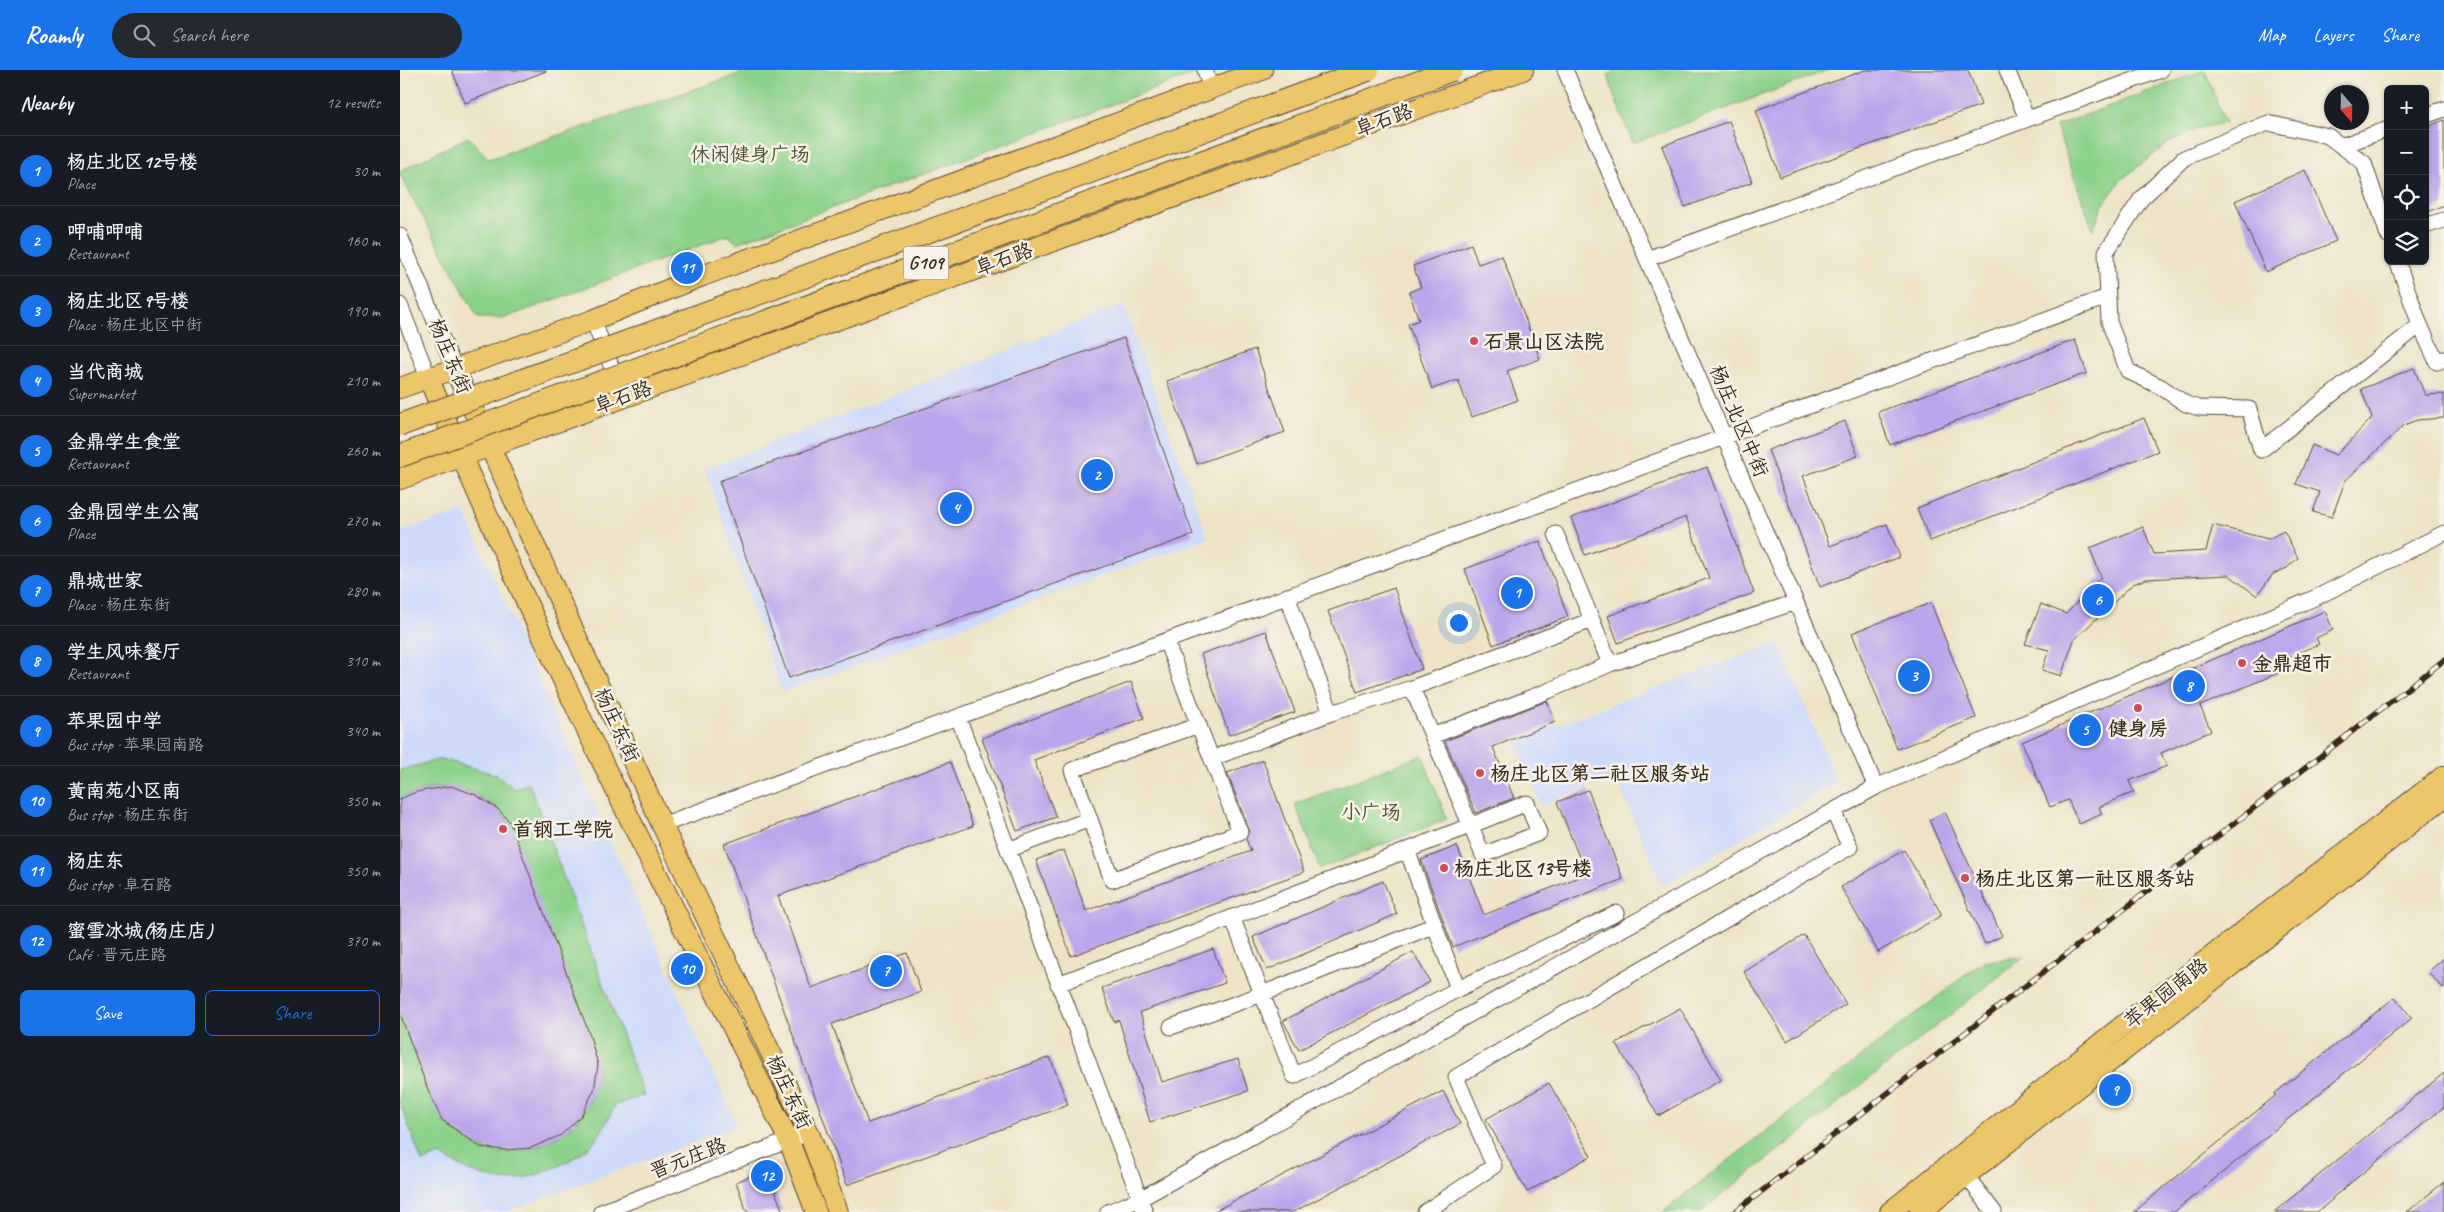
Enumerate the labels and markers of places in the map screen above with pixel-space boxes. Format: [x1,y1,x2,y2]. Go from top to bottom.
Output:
pin: 11 [671,249,703,287]
place label: 石景山区法院 [1484,329,1604,354]
marker: 石景山区法院 [1468,335,1480,347]
pin: 2 [1081,456,1113,494]
pin: 4 [940,489,972,527]
pin: 1 [1501,574,1533,612]
pin: 6 [2082,581,2114,619]
place label: 金鼎超市 [2252,651,2332,676]
pin: 3 [1898,657,1930,695]
marker: 金鼎超市 [2236,657,2248,669]
pin: 8 [2173,667,2205,705]
marker: 健身房 [2132,702,2144,714]
pin: 5 [2069,711,2101,749]
place label: 健身房 [2108,716,2168,741]
place label: 杨庄北区第二社区服务站 [1490,761,1710,786]
marker: 杨庄北区第二社区服务站 [1474,767,1486,779]
place label: 首钢工学院 [513,817,613,842]
marker: 首钢工学院 [497,823,509,835]
place label: 杨庄北区13号楼 [1454,856,1592,881]
marker: 杨庄北区13号楼 [1438,862,1450,874]
place label: 杨庄北区第一社区服务站 [1975,866,2195,891]
marker: 杨庄北区第一社区服务站 [1959,872,1971,884]
pin: 10 [671,950,703,988]
pin: 7 [870,952,902,990]
pin: 9 [2099,1071,2131,1109]
pin: 12 [751,1157,783,1195]

